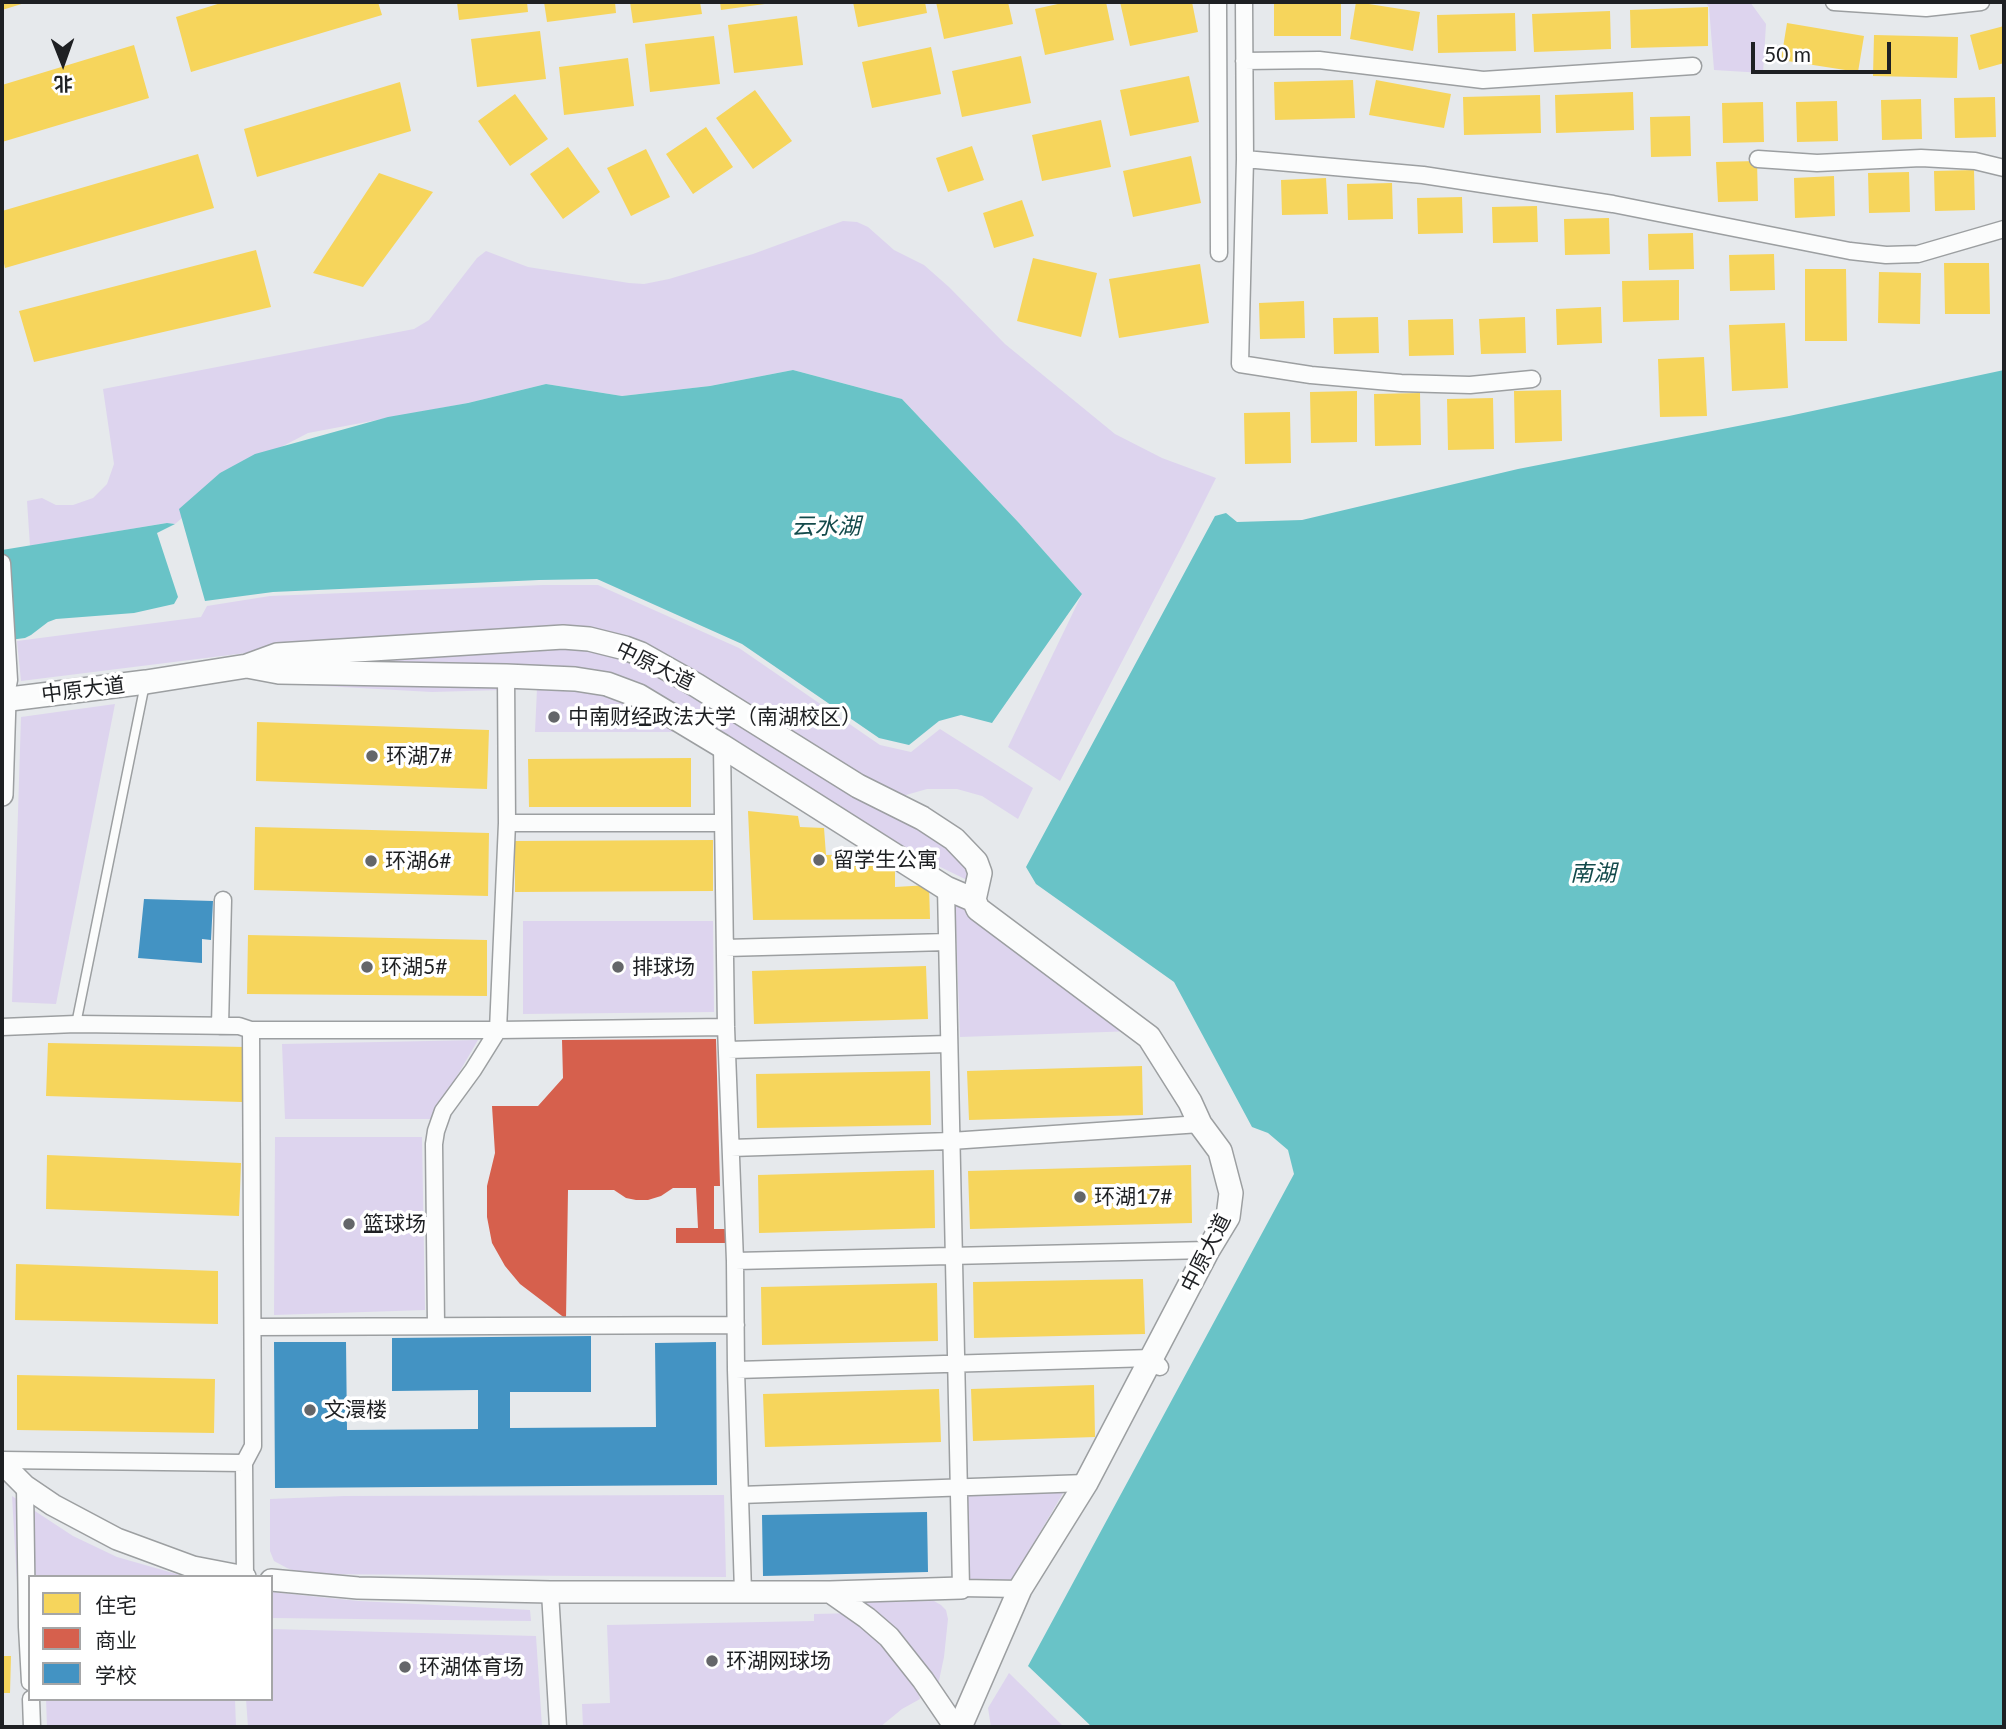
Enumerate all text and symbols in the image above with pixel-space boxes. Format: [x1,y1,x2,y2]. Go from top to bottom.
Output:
north arrow [28,28,98,98]
scale bar [1754,28,1894,72]
text: 50 m [1764,41,1811,66]
text: 北 [54,73,73,96]
water label: 云水湖 [792,513,860,541]
street label: 中原大道 [612,636,698,696]
street label: 中原大道 [40,672,126,708]
place label: 中南财经政法大学（南湖校区） [568,704,862,730]
marker: 中南财经政法大学（南湖校区） [546,709,562,725]
place label: 环湖7# [386,743,452,769]
marker: 环湖7# [364,748,380,764]
place label: 留学生公寓 [833,847,938,873]
place label: 环湖6# [385,848,451,874]
marker: 留学生公寓 [811,852,827,868]
marker: 环湖6# [363,853,379,869]
water label: 南湖 [1570,860,1616,888]
place label: 环湖5# [381,954,447,980]
place label: 排球场 [632,954,695,980]
marker: 环湖5# [359,959,375,975]
marker: 排球场 [610,959,626,975]
place label: 环湖17# [1094,1184,1173,1210]
marker: 环湖17# [1072,1189,1088,1205]
street label: 中原大道 [1176,1210,1236,1296]
place label: 篮球场 [363,1211,426,1237]
marker: 篮球场 [341,1216,357,1232]
place label: 文澴楼 [324,1397,387,1423]
marker: 文澴楼 [302,1402,318,1418]
legend [28,1575,273,1701]
text: 住宅 [95,1592,137,1617]
text: 商业 [95,1627,137,1652]
place label: 环湖网球场 [726,1648,831,1674]
marker: 环湖网球场 [704,1653,720,1669]
place label: 环湖体育场 [419,1654,524,1680]
marker: 环湖体育场 [397,1659,413,1675]
text: 学校 [95,1662,137,1687]

